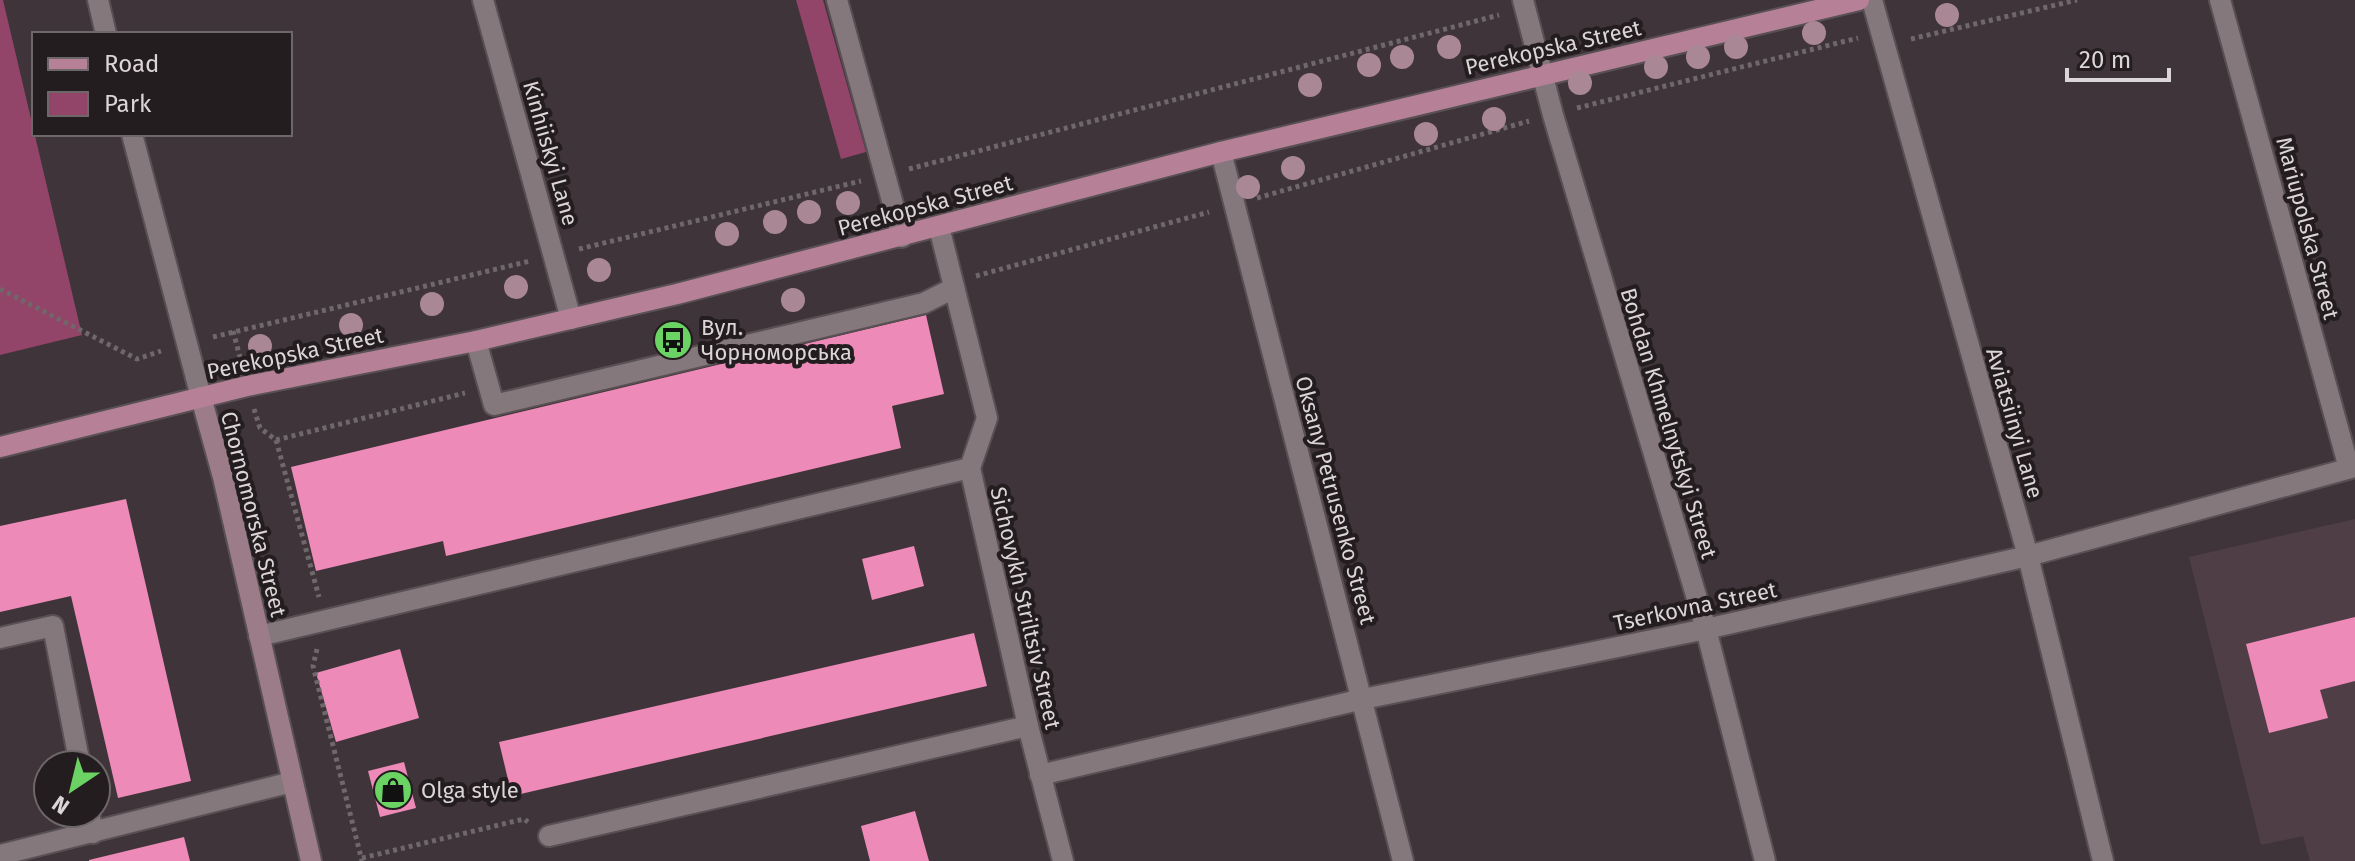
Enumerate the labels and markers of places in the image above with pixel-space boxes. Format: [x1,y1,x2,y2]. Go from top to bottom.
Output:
place label: Вул. Чорноморська [701,314,852,366]
bus stop icon: Вул. Чорноморська [652,319,694,361]
shop icon: Olga style [372,769,414,811]
place label: Olga style [421,777,519,804]

